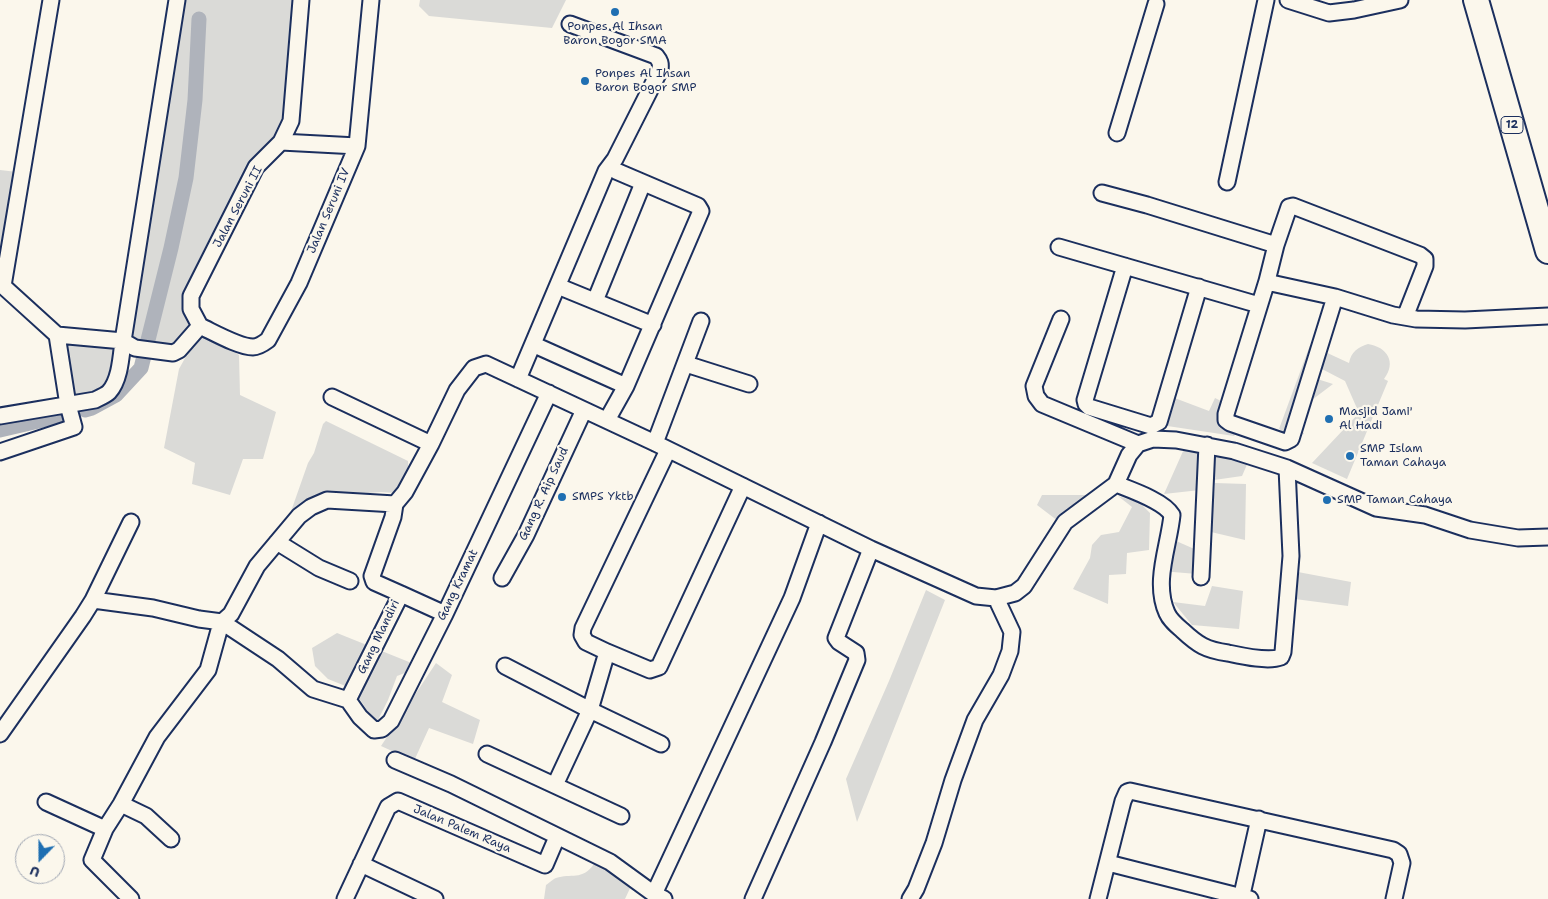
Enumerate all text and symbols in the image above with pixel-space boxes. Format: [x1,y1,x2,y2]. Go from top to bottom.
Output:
marker: Ponpes Al Ihsan Baron Bogor SMA [609,6,621,18]
place label: Ponpes Al Ihsan Baron Bogor SMA [563,20,667,48]
place label: Ponpes Al Ihsan Baron Bogor SMP [595,67,697,95]
marker: Ponpes Al Ihsan Baron Bogor SMP [579,75,591,87]
road number: 12 [1501,116,1523,134]
street label: Jalan Seruni II [210,164,266,250]
street label: Jalan Seruni IV [305,166,353,256]
place label: Masjid Jami' Al Hadi [1339,405,1413,433]
marker: Masjid Jami' Al Hadi [1323,413,1335,425]
place label: SMP Islam Taman Cahaya [1360,442,1446,470]
street label: Gang R. Aip Saud [516,445,572,543]
marker: SMP Islam Taman Cahaya [1344,450,1356,462]
place label: SMPS Yktb [572,490,634,504]
marker: SMPS Yktb [556,491,568,503]
place label: SMP Taman Cahaya [1337,493,1452,507]
marker: SMP Taman Cahaya [1321,494,1333,506]
street label: Gang Kramat [434,547,482,623]
street label: Gang Mandiri [355,597,403,677]
street label: Jalan Palem Raya [411,802,513,856]
north arrow [15,834,65,884]
text: U [27,862,43,882]

